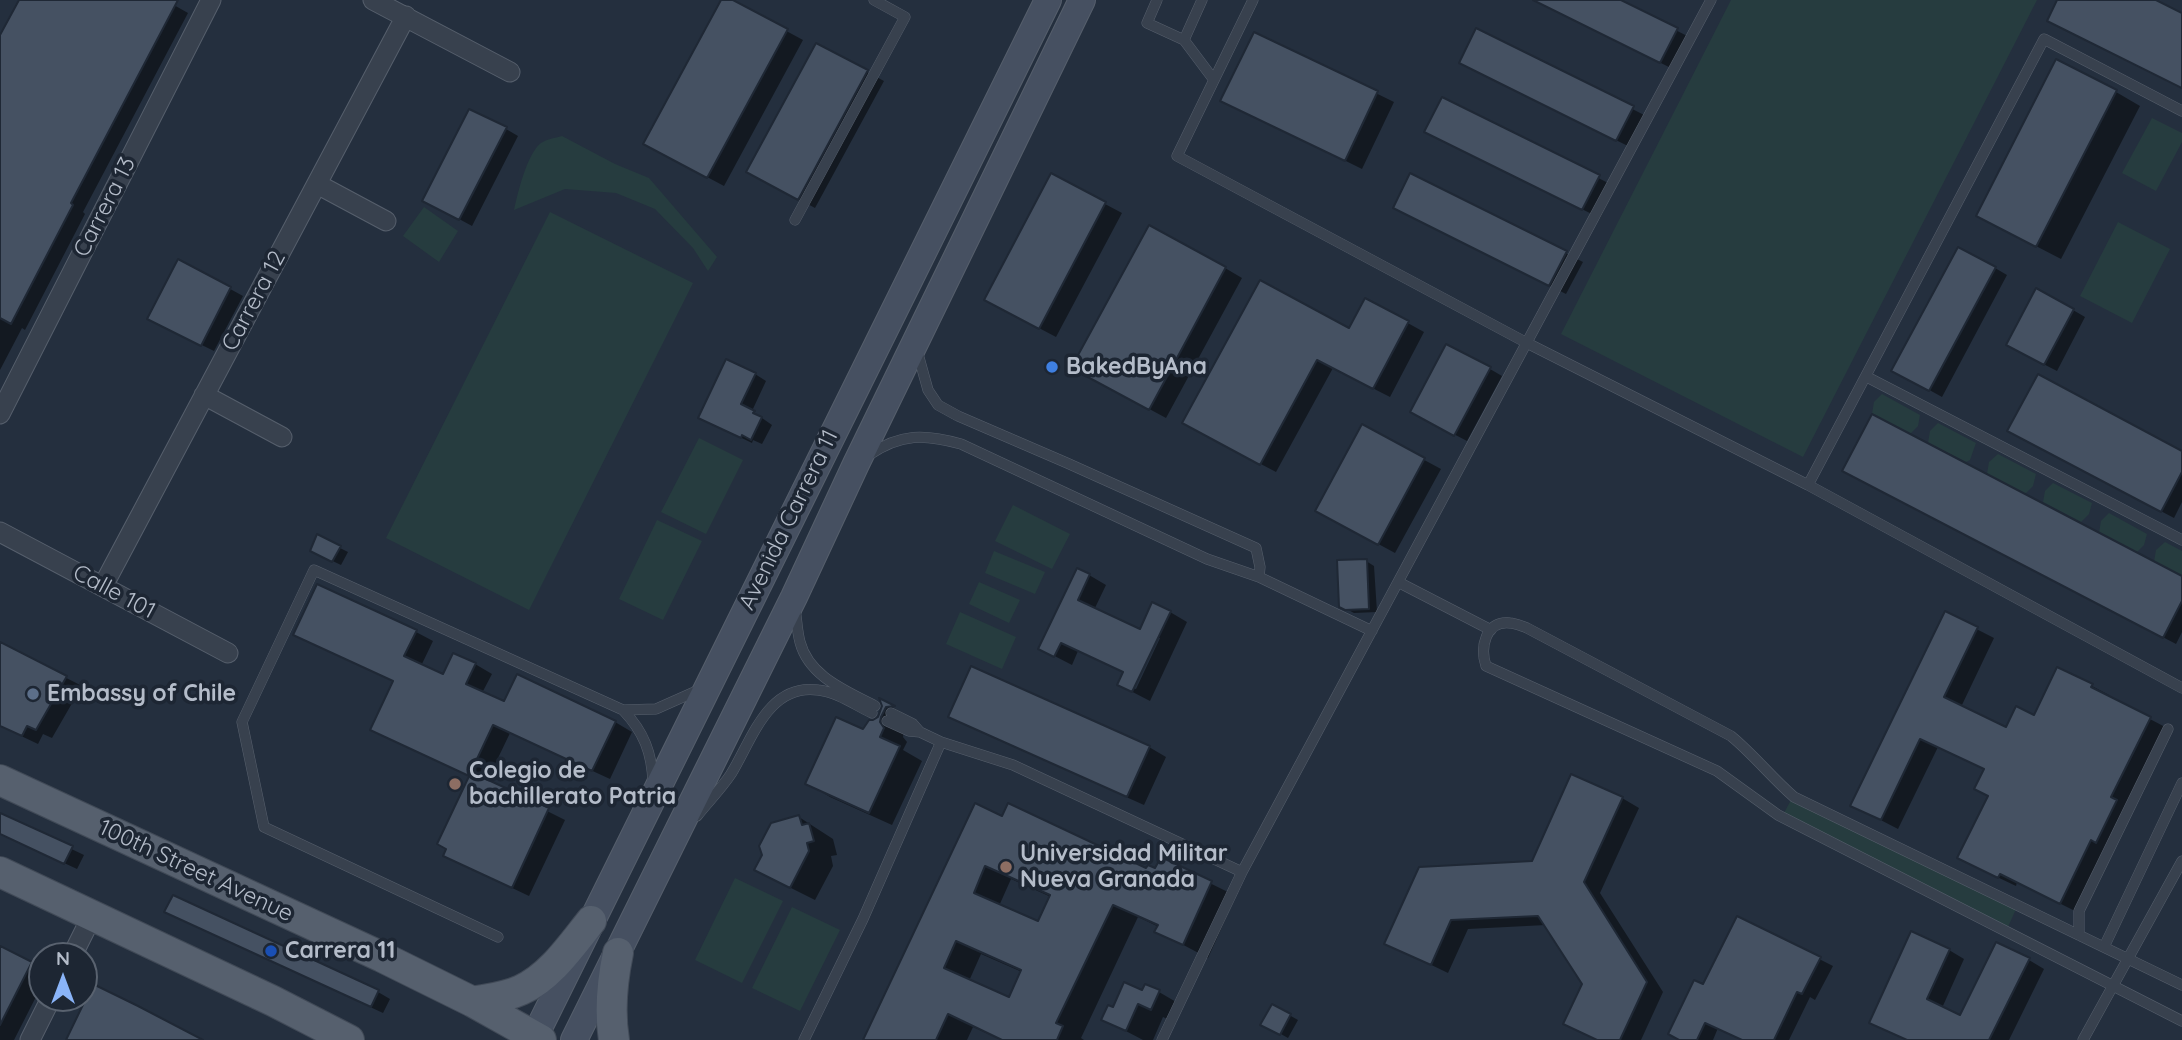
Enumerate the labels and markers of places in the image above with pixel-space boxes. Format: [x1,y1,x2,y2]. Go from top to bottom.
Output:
place label: BakedByAna [1066,353,1207,381]
marker: BakedByAna [1044,359,1060,375]
place label: Embassy of Chile [47,680,236,708]
marker: Embassy of Chile [25,686,41,702]
place label: Colegio de bachillerato Patria [469,757,676,811]
marker: Colegio de bachillerato Patria [447,776,463,792]
place label: Universidad Militar Nueva Granada [1020,840,1228,894]
marker: Universidad Militar Nueva Granada [998,859,1014,875]
place label: Carrera 11 [285,937,395,965]
marker: Carrera 11 [263,943,279,959]

